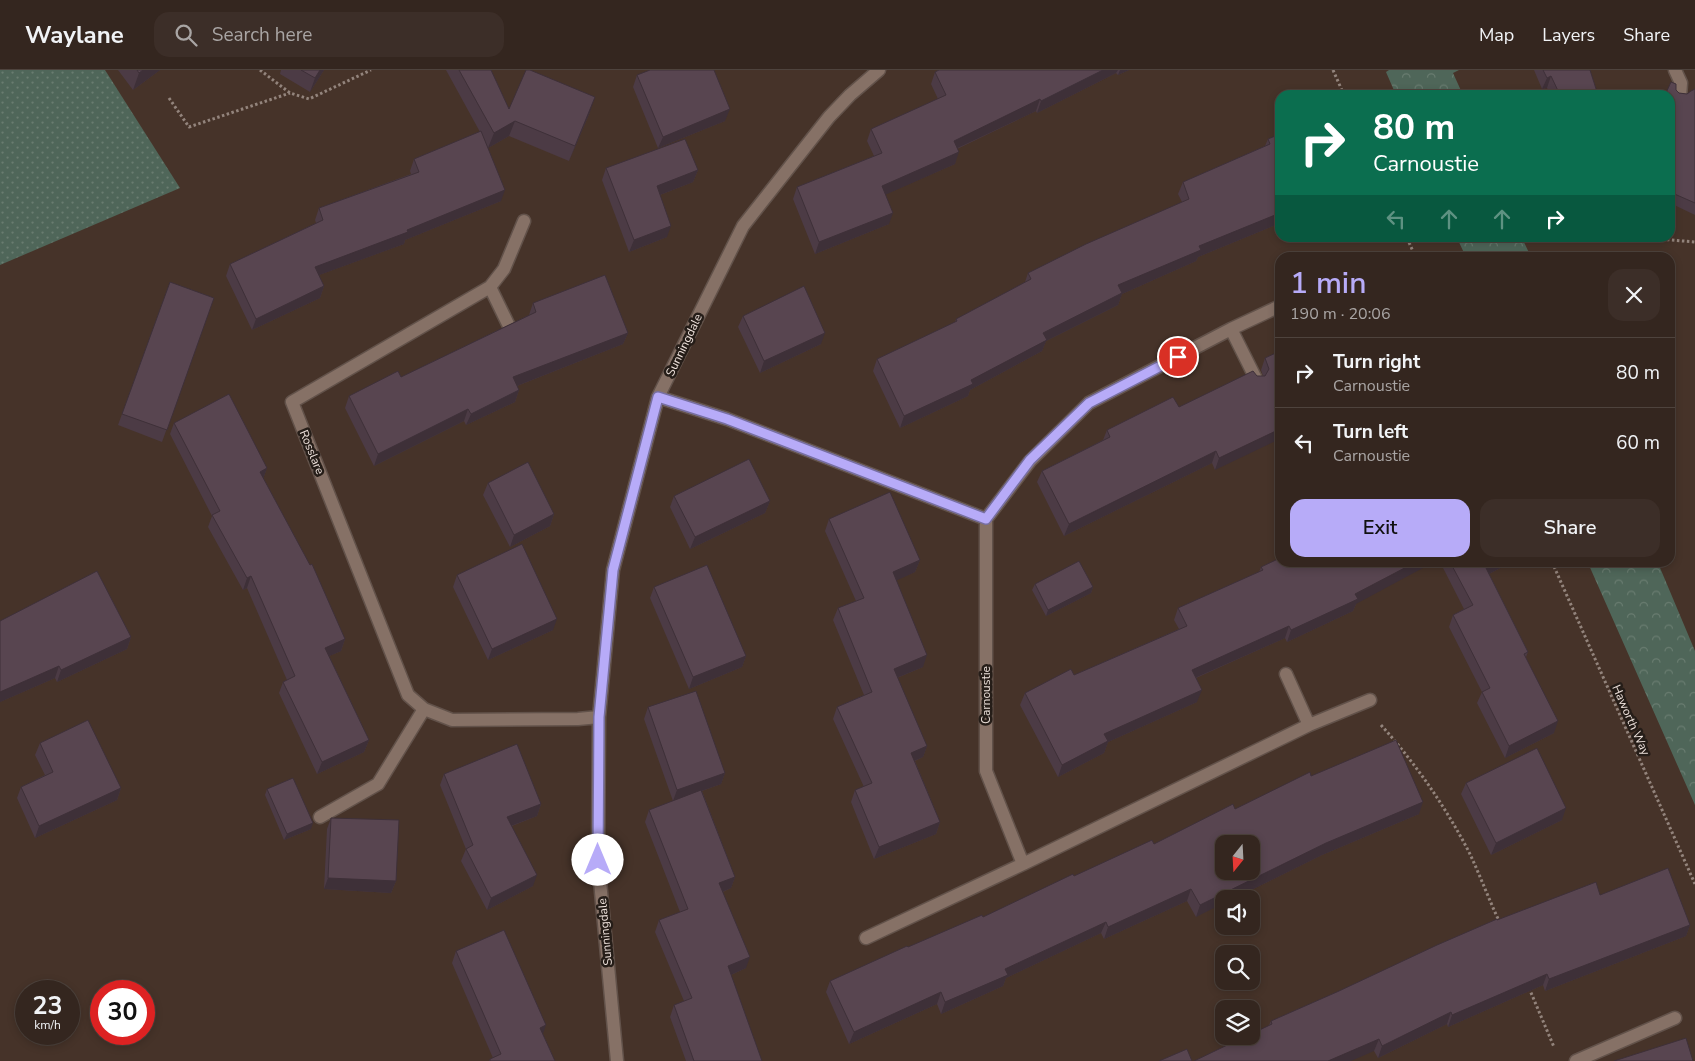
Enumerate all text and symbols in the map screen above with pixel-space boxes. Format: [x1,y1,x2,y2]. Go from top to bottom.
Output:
search box [154,12,504,57]
text: Waylane [25,19,124,51]
icon: search [172,21,200,49]
text: Search here [212,22,312,48]
text: Map [1479,23,1514,47]
text: Layers [1542,23,1595,47]
text: Share [1623,23,1670,47]
text: 80 m [1373,104,1455,151]
icon: right [1290,110,1355,175]
text: Carnoustie [1373,149,1479,179]
icon: left [1382,205,1410,233]
icon: ahead [1435,205,1463,233]
icon: ahead [1488,205,1516,233]
icon: right [1541,205,1569,233]
text: 1 min [1290,263,1366,304]
button: close [1608,269,1660,321]
text: 190 m · 20:06 [1290,303,1391,325]
street label: Sunningdale [662,311,706,379]
pin [1157,336,1199,378]
icon: arrive [1164,343,1192,371]
text: Turn right [1333,349,1420,375]
icon: right [1290,359,1318,387]
text: 80 m [1616,360,1660,386]
text: Carnoustie [1333,375,1410,397]
text: Turn left [1333,419,1408,445]
street label: Rosslare [296,427,328,477]
icon: left [1290,429,1318,457]
text: 60 m [1616,430,1660,456]
text: Carnoustie [1333,445,1410,467]
button: Exit [1290,499,1470,557]
button: Share [1480,499,1660,557]
street label: Carnoustie [978,666,994,724]
street label: Haworth Way [1608,682,1654,759]
position arrow [571,833,623,885]
north arrow [1215,835,1260,880]
map controls [1215,835,1260,1045]
button: sound [1215,890,1260,935]
street label: Sunningdale [594,898,616,966]
button: search [1215,945,1260,990]
speed limit sign: 30 [90,980,155,1045]
text: 23 [32,989,63,1023]
button: layers [1215,1000,1260,1045]
text: km/h [34,1017,61,1033]

